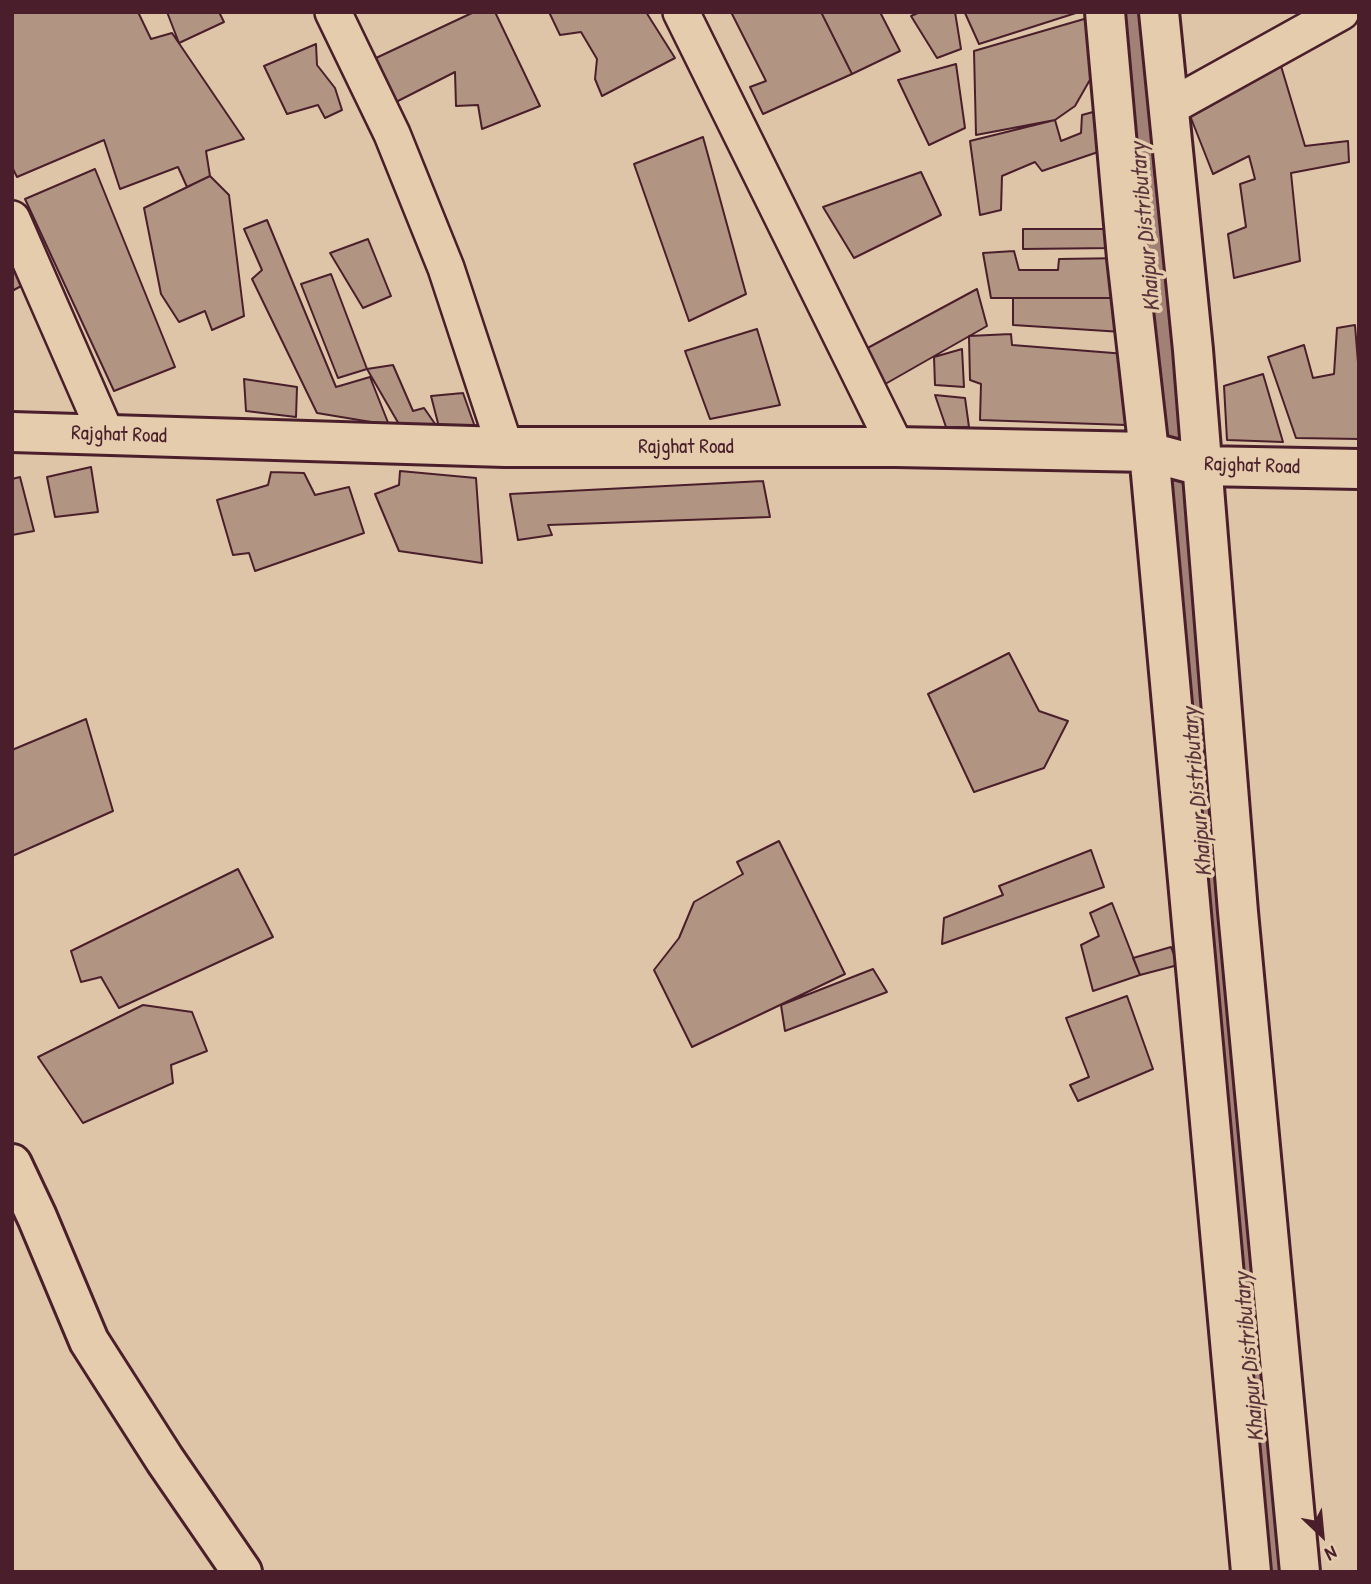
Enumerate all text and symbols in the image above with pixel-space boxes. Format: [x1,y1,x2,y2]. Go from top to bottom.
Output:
water label: Khaipur Distributary [1125,141,1167,313]
street label: Rajghat Road [71,421,167,449]
street label: Rajghat Road [638,434,734,460]
street label: Rajghat Road [1204,452,1300,480]
water label: Khaipur Distributary [1177,706,1219,878]
water label: Khaipur Distributary [1229,1271,1271,1443]
north arrow [1287,1500,1357,1570]
text: N [1321,1540,1341,1568]

